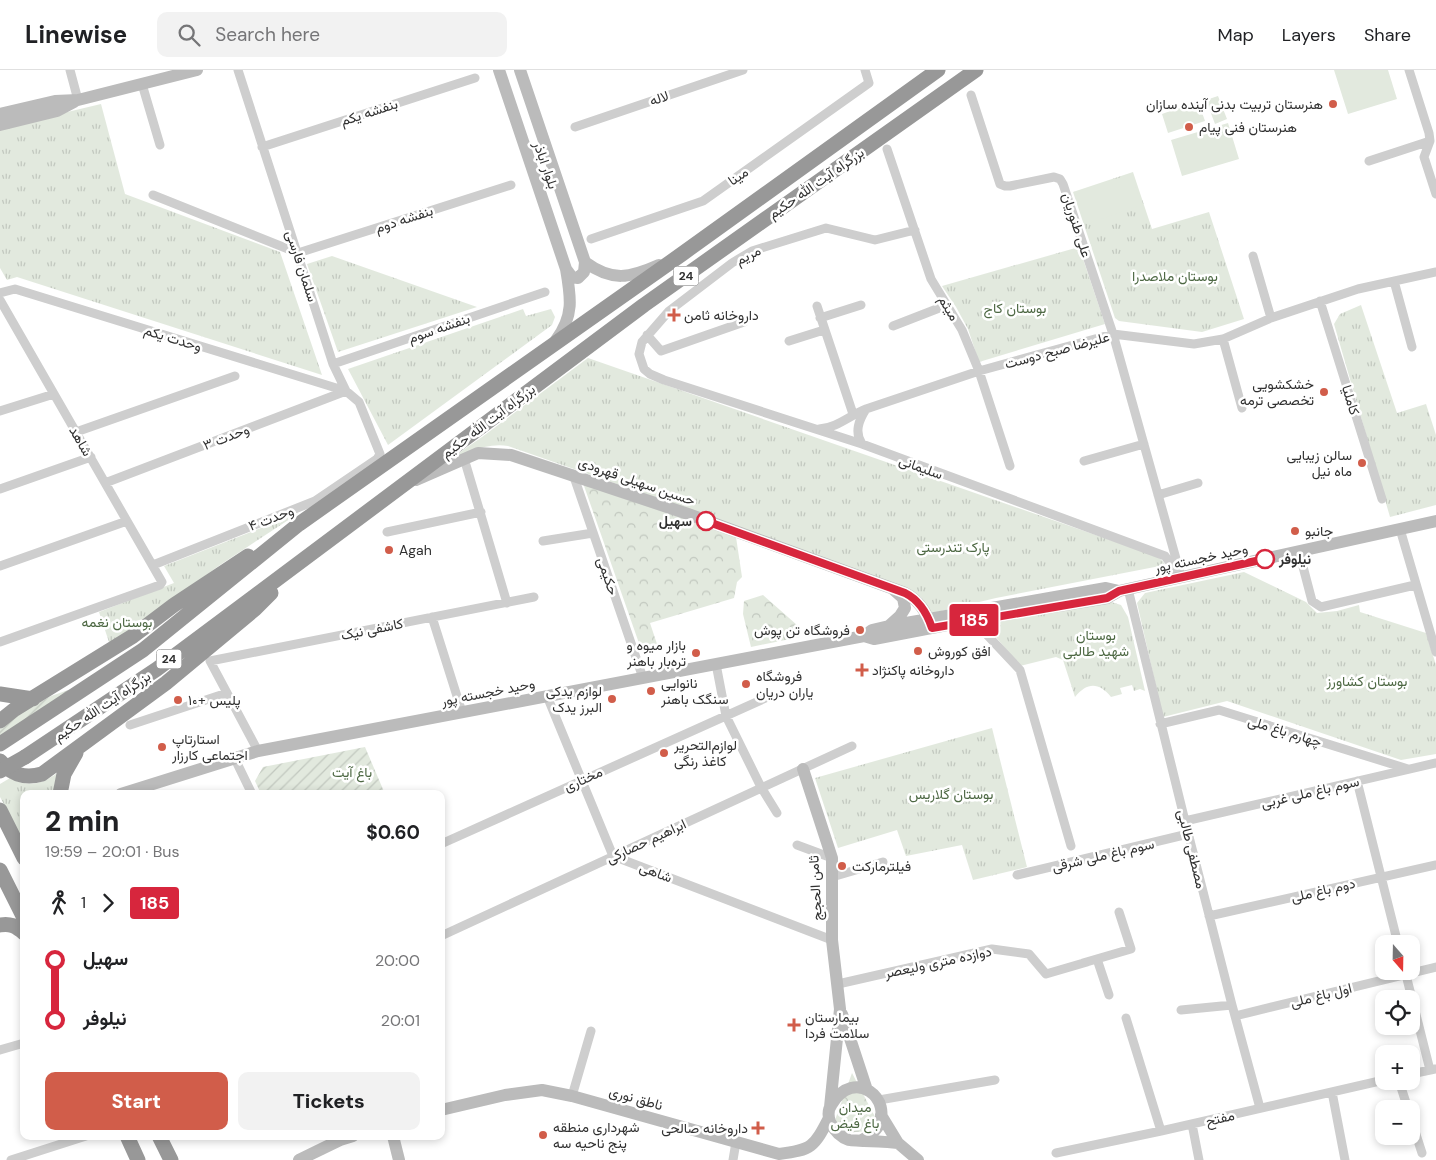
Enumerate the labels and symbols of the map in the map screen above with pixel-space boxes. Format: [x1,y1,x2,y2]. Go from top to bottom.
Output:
street label: لاله [647,86,671,110]
street label: بنفشه یکم [338,94,400,130]
place label: هنرستان تربیت بدنی آینده سازان [1146,95,1323,113]
marker: هنرستان تربیت بدنی آینده سازان [1327,98,1339,110]
place label: هنرستان فنی پیام [1199,118,1297,137]
marker: هنرستان فنی پیام [1183,121,1195,133]
street label: بلوار اباذر [529,138,563,191]
street label: بزرگراه آیت الله حکیم [764,143,868,223]
street label: مینا [724,163,752,189]
street label: علی طنوریان [1058,190,1096,260]
street label: بنفشه دوم [373,201,435,237]
street label: سلمان فارسی [282,228,322,304]
street label: مریم [732,241,764,269]
road number: 24 [674,267,698,286]
park label: بوستان ملاصدرا [1132,267,1218,285]
street label: میثم [934,292,964,324]
park label: بوستان کاج [984,299,1046,319]
place label: داروخانه ثامن [684,306,759,324]
street label: بنفشه سوم [406,309,472,347]
marker: داروخانه ثامن [668,309,680,321]
street label: وحدت یکم [142,321,204,355]
street label: علیرضا صبح دوست [1003,327,1112,375]
place label: خشکشویی تخصصی ترمه [1240,375,1314,409]
street label: بزرگراه آیت الله حکیم [437,380,539,462]
street label: کاملیا [1338,383,1364,417]
marker: خشکشویی تخصصی ترمه [1318,386,1330,398]
street label: وحدت ۳ [200,420,252,454]
street label: شاهد [65,423,97,459]
place label: سالن زیبایی ماه نیل [1286,446,1352,480]
street label: سلیمانی [897,451,945,483]
street label: حسین سهیلی قهرودی [576,453,698,509]
marker: سالن زیبایی ماه نیل [1356,457,1368,469]
street label: وحدت ۴ [246,501,296,535]
marker: سهیل [696,511,716,531]
place label: سهیل [659,512,692,530]
place label: جانبو [1305,522,1333,540]
marker: جانبو [1289,525,1301,537]
park label: پارک تندرستی [916,538,990,557]
street label: وحید خجسته پور [1152,539,1250,578]
place label: Agah [399,541,432,559]
marker: Agah [383,544,395,556]
marker: نیلوفر [1255,549,1275,569]
place label: نیلوفر [1278,550,1311,568]
street label: حکیمی [593,555,623,597]
line badge: 185 [945,604,1003,636]
park label: بوستان نغمه [82,613,152,631]
street label: کاشفی نیک [339,614,405,644]
place label: فروشگاه تن پوش [754,621,850,640]
marker: فروشگاه تن پوش [854,624,866,636]
park label: بوستان شهید طالبی [1063,626,1129,660]
place label: بازار میوه و تره‌بار باهنر [626,636,686,670]
place label: افق کوروش [928,642,991,660]
marker: افق کوروش [912,645,924,657]
marker: بازار میوه و تره‌بار باهنر [690,647,702,659]
road number: 24 [156,650,182,668]
place label: داروخانه پاکنژاد [872,661,955,680]
marker: داروخانه پاکنژاد [856,664,868,676]
street label: بزرگراه آیت الله حکیم [50,667,154,745]
place label: فروشگاه یاران دریان [756,667,813,701]
park label: بوستان کشاورز [1326,672,1407,690]
street label: وحید خجسته پور [439,674,537,711]
place label: نانوایی سنگک باهنر [660,674,728,708]
marker: فروشگاه یاران دریان [740,678,752,690]
place label: لوازم یدکی البرز یدک [546,682,602,716]
marker: نانوایی سنگک باهنر [645,685,657,697]
place label: پلیس +۱۰ [188,691,241,710]
marker: لوازم یدکی البرز یدک [606,693,618,705]
marker: پلیس +۱۰ [172,694,184,706]
street label: چهارم باغ ملی [1245,711,1324,753]
place label: استارتاپ اجتماعی کارزار [171,730,248,764]
place label: لوازم‌التحریر کاغذ رنگی [673,736,737,770]
marker: استارتاپ اجتماعی کارزار [156,741,168,753]
marker: لوازم‌التحریر کاغذ رنگی [658,747,670,759]
park label: باغ آیت [332,763,372,783]
street label: مختاری [561,763,605,795]
street label: سوم باغ ملی غربی [1259,772,1361,814]
park label: بوستان گلاریس [909,785,993,803]
street label: مصطفی طالبی [1173,808,1211,890]
street label: ابراهیم حصارکی [603,815,689,867]
street label: سوم باغ ملی شرقی [1050,834,1156,877]
street label: ثامن الحجج [804,854,828,921]
place label: فیلترمارکت [852,857,911,875]
street label: شاهی [637,858,675,886]
marker: فیلترمارکت [836,860,848,872]
street label: دوم باغ ملی [1289,874,1358,908]
north arrow [1375,935,1420,980]
street label: دوازده متری ولیعصر [882,942,994,982]
street label: اول باغ ملی [1288,979,1354,1013]
place label: بیمارستان سلامت فردا [805,1008,869,1042]
marker: بیمارستان سلامت فردا [787,1018,801,1032]
street label: ناطق نوری [607,1082,665,1114]
park label: میدان باغ فیض [831,1098,879,1134]
street label: مفتح [1204,1106,1237,1132]
place label: شهرداری منطقه پنج ناحیه سه [553,1118,640,1154]
place label: داروخانه صالحی [661,1119,748,1137]
marker: داروخانه صالحی [752,1122,764,1134]
marker: شهرداری منطقه پنج ناحیه سه [537,1129,549,1141]

